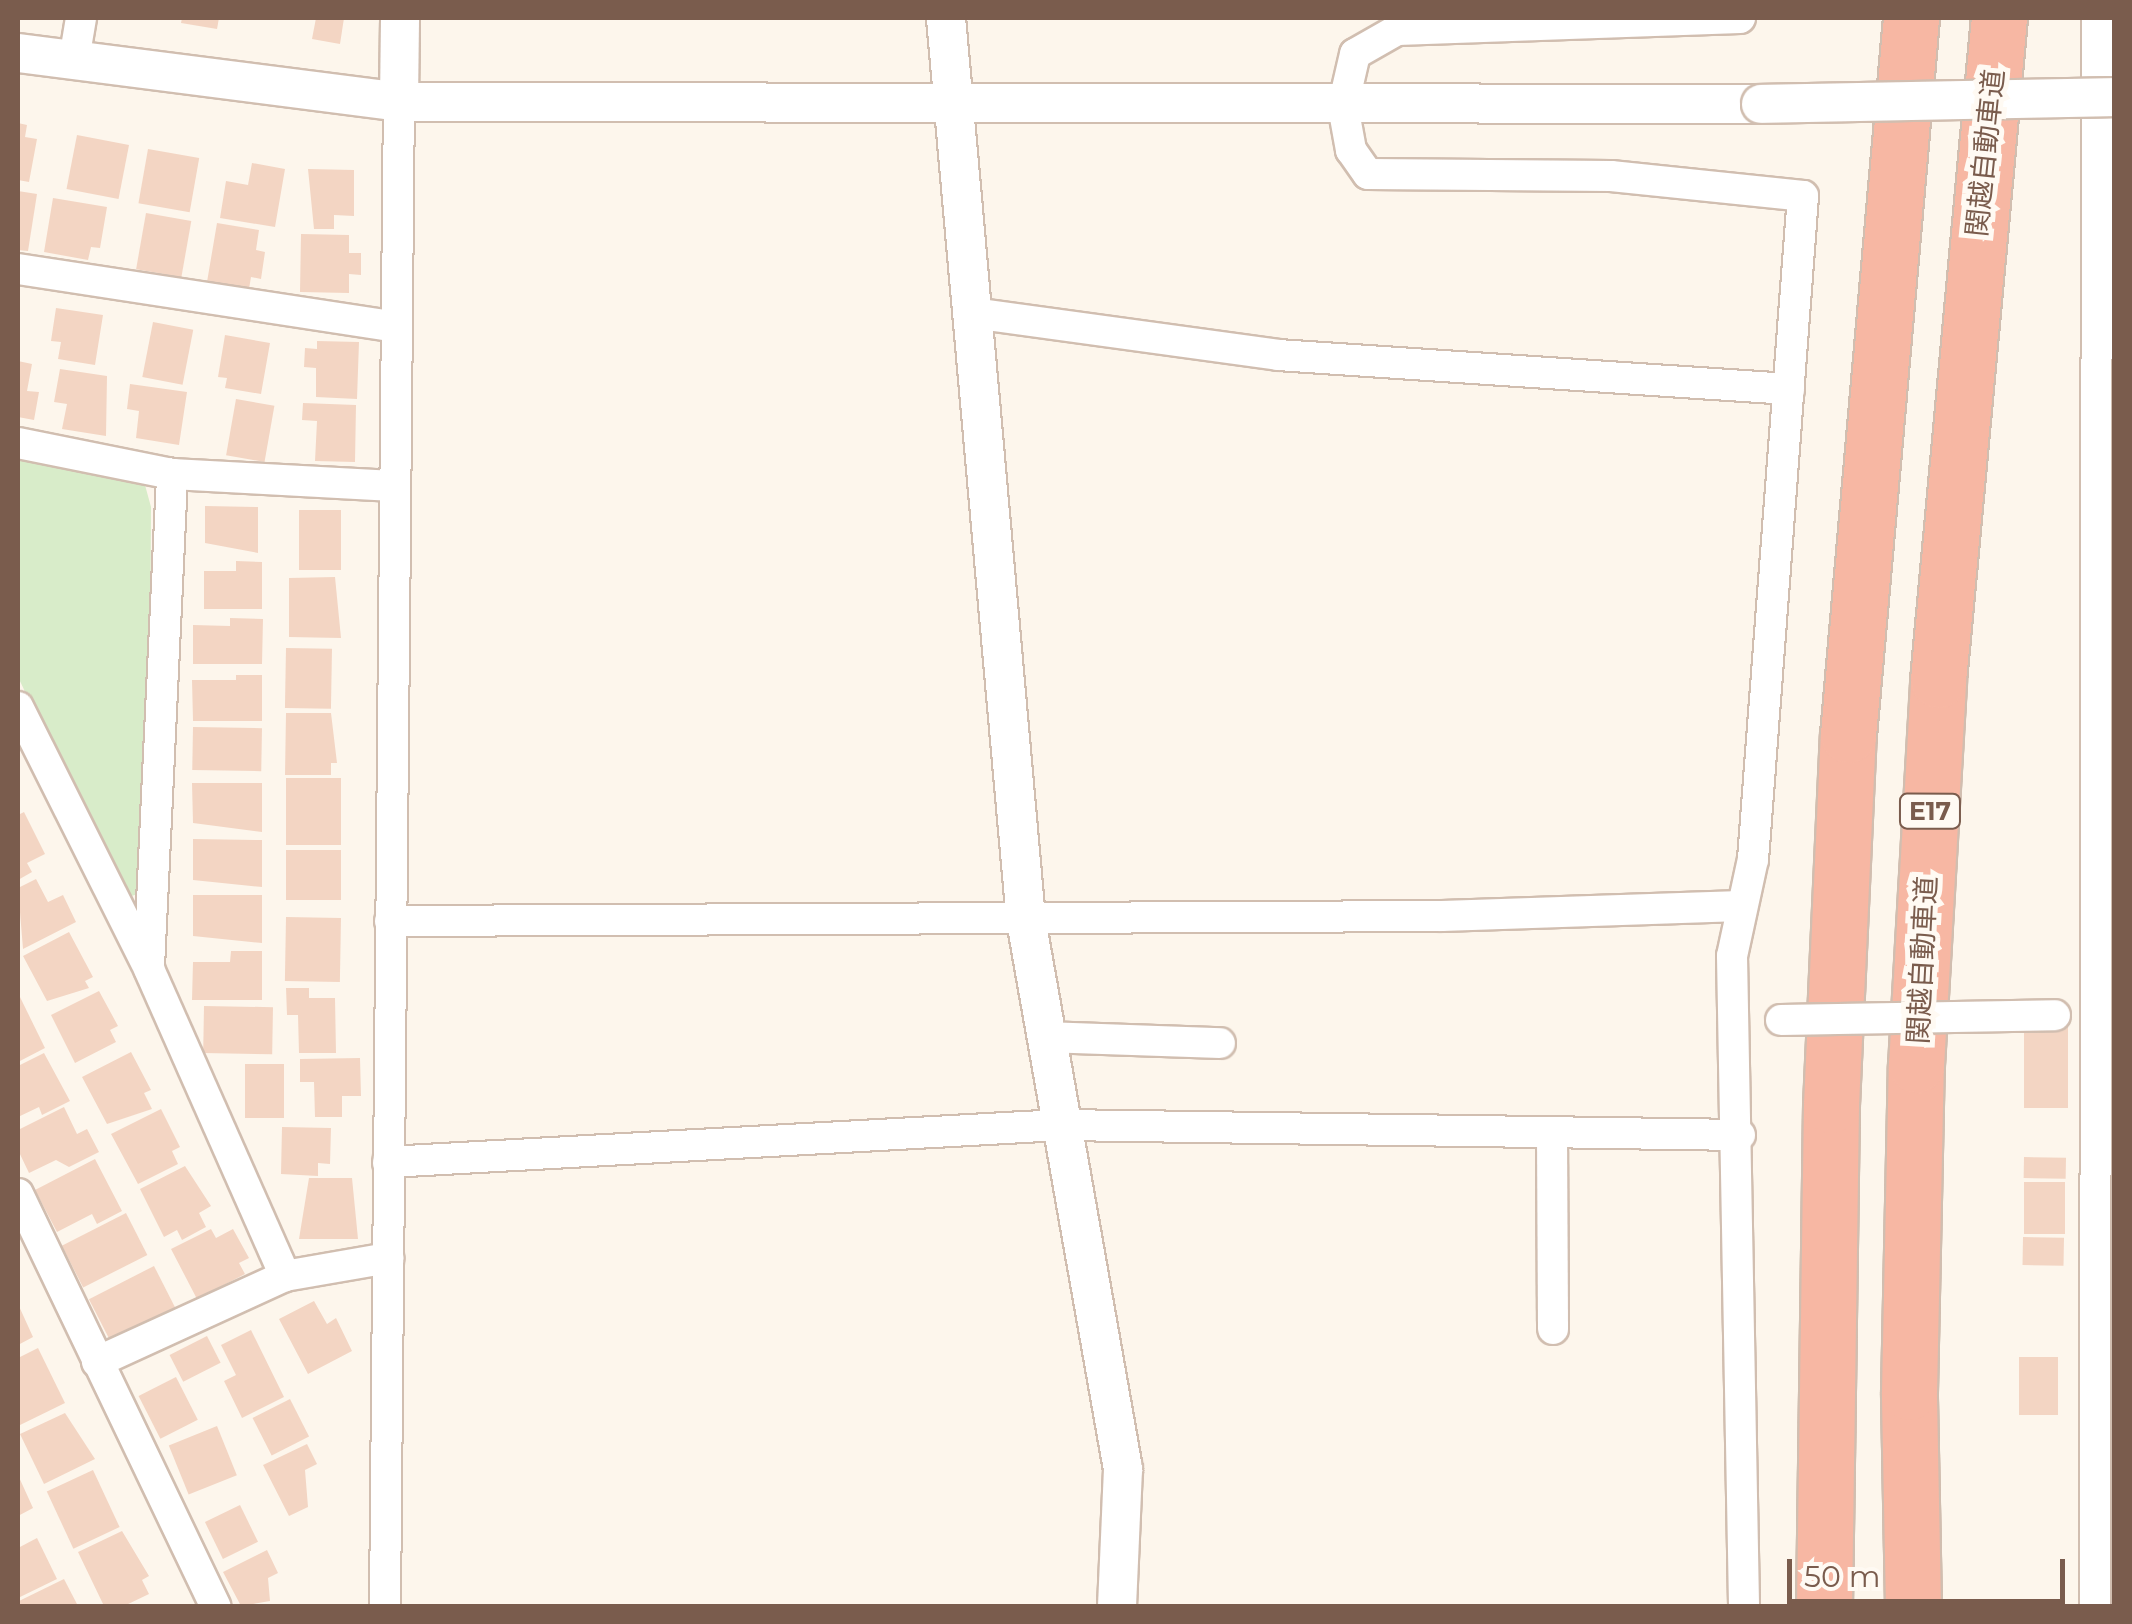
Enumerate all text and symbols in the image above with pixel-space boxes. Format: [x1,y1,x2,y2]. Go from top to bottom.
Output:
street label: 関越自動車道 [1960,68,2010,238]
road number: E17 [1898,791,1962,831]
street label: 関越自動車道 [1901,875,1943,1045]
scale bar [1792,1539,2070,1601]
text: 50 m [1804,1558,1881,1595]

